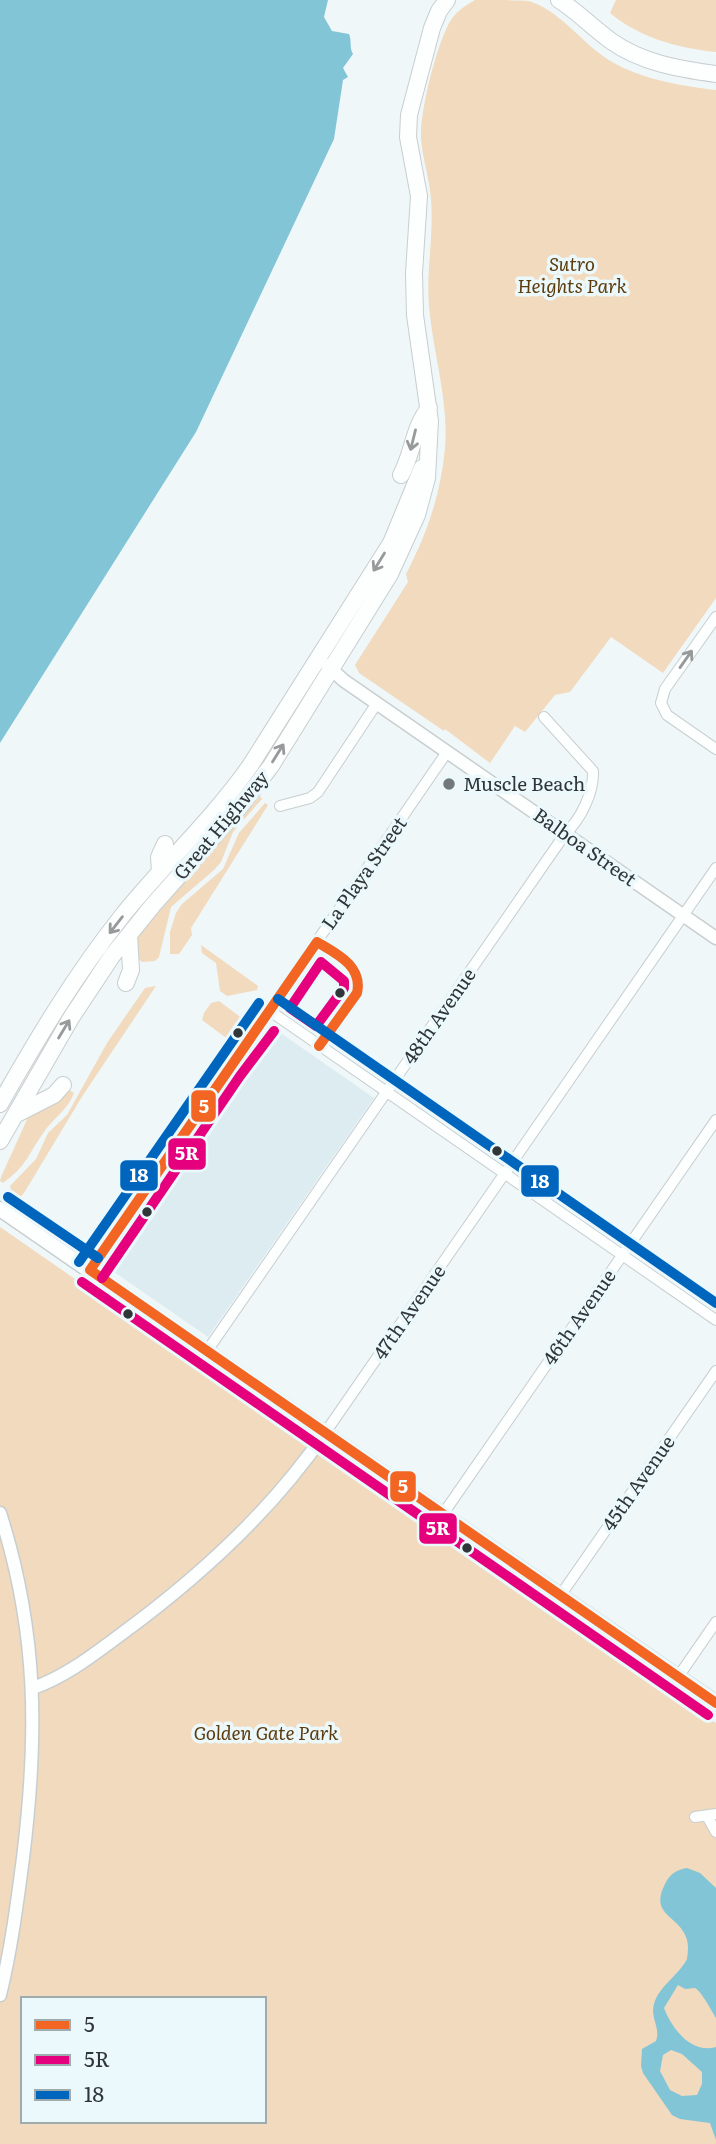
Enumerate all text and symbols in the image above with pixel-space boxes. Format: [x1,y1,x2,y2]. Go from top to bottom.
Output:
park label: Sutro Heights Park [517,249,627,299]
one-way arrow [406,429,419,451]
one-way arrow [371,552,385,572]
one-way arrow [679,650,693,669]
one-way arrow [272,744,286,764]
street label: Great Highway [166,764,274,885]
place label: Muscle Beach [463,769,585,797]
marker: Muscle Beach [441,776,457,792]
street label: Balboa Street [528,800,643,892]
street label: La Playa Street [314,810,413,935]
one-way arrow [108,915,123,933]
street label: 48th Avenue [395,962,482,1069]
unlabelled marker [333,986,347,1000]
one-way arrow [57,1020,71,1040]
unlabelled marker [231,1026,245,1040]
line badge: 5 [190,1089,217,1123]
text: 5 [199,1091,209,1119]
line badge: 5R [167,1137,207,1171]
text: 5R [175,1138,199,1166]
unlabelled marker [490,1144,504,1158]
line badge: 18 [119,1159,159,1192]
text: 18 [129,1160,149,1188]
line badge: 18 [520,1164,560,1198]
text: 18 [530,1166,550,1194]
unlabelled marker [140,1205,154,1219]
street label: 47th Avenue [365,1258,451,1365]
street label: 46th Avenue [535,1263,622,1370]
unlabelled marker [121,1307,135,1321]
street label: 45th Avenue [594,1429,681,1536]
line badge: 5 [389,1470,417,1503]
text: 5 [398,1471,408,1499]
line badge: 5R [418,1512,458,1545]
text: 5R [426,1513,450,1541]
unlabelled marker [460,1541,474,1555]
park label: Golden Gate Park [194,1718,339,1746]
legend [21,1997,266,2123]
text: 5 [84,2007,95,2038]
text: 5R [84,2042,110,2073]
text: 18 [84,2077,104,2108]

